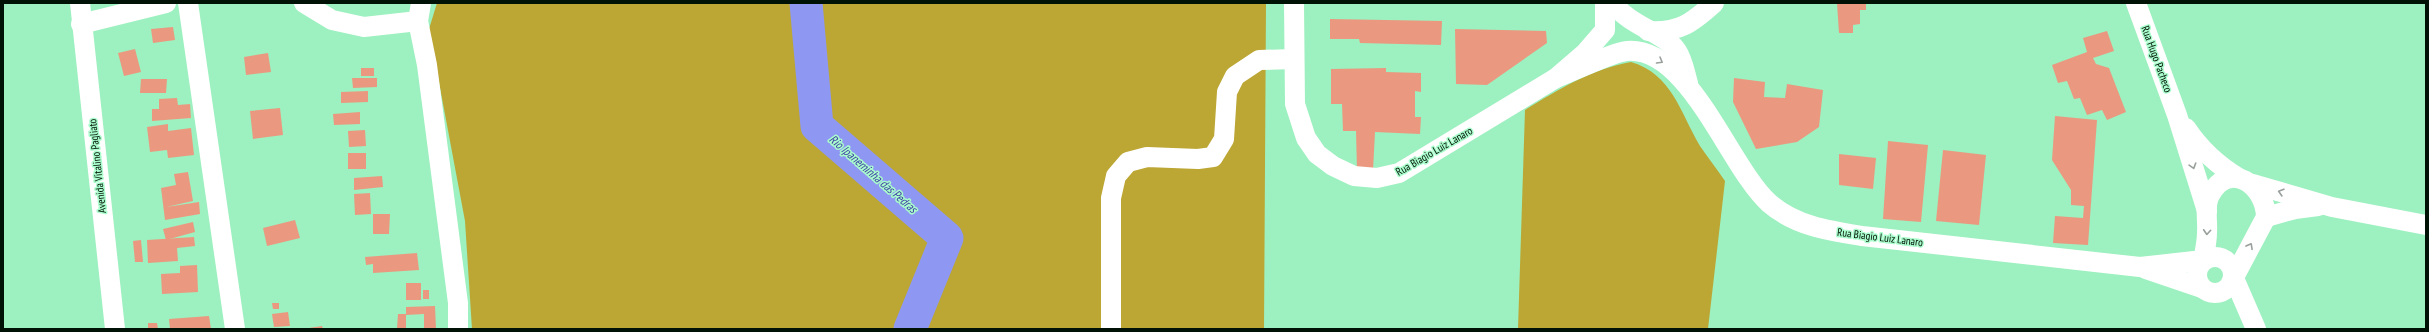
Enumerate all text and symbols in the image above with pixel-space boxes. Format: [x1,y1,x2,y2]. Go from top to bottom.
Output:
street label: Rua Hugo Pacheco [2138,24,2176,95]
one-way arrow [1656,56,1663,63]
street label: Avenida Vitalino Pagliato [85,118,109,214]
street label: Rua Biagio Luiz Lanaro [1393,123,1475,179]
water label: Rio Ipaneminha das Pedras [826,131,922,217]
one-way arrow [2188,162,2197,169]
one-way arrow [2278,188,2285,197]
street label: Rua Biagio Luiz Lanaro [1836,225,1924,249]
one-way arrow [2203,229,2211,235]
one-way arrow [2246,243,2253,250]

